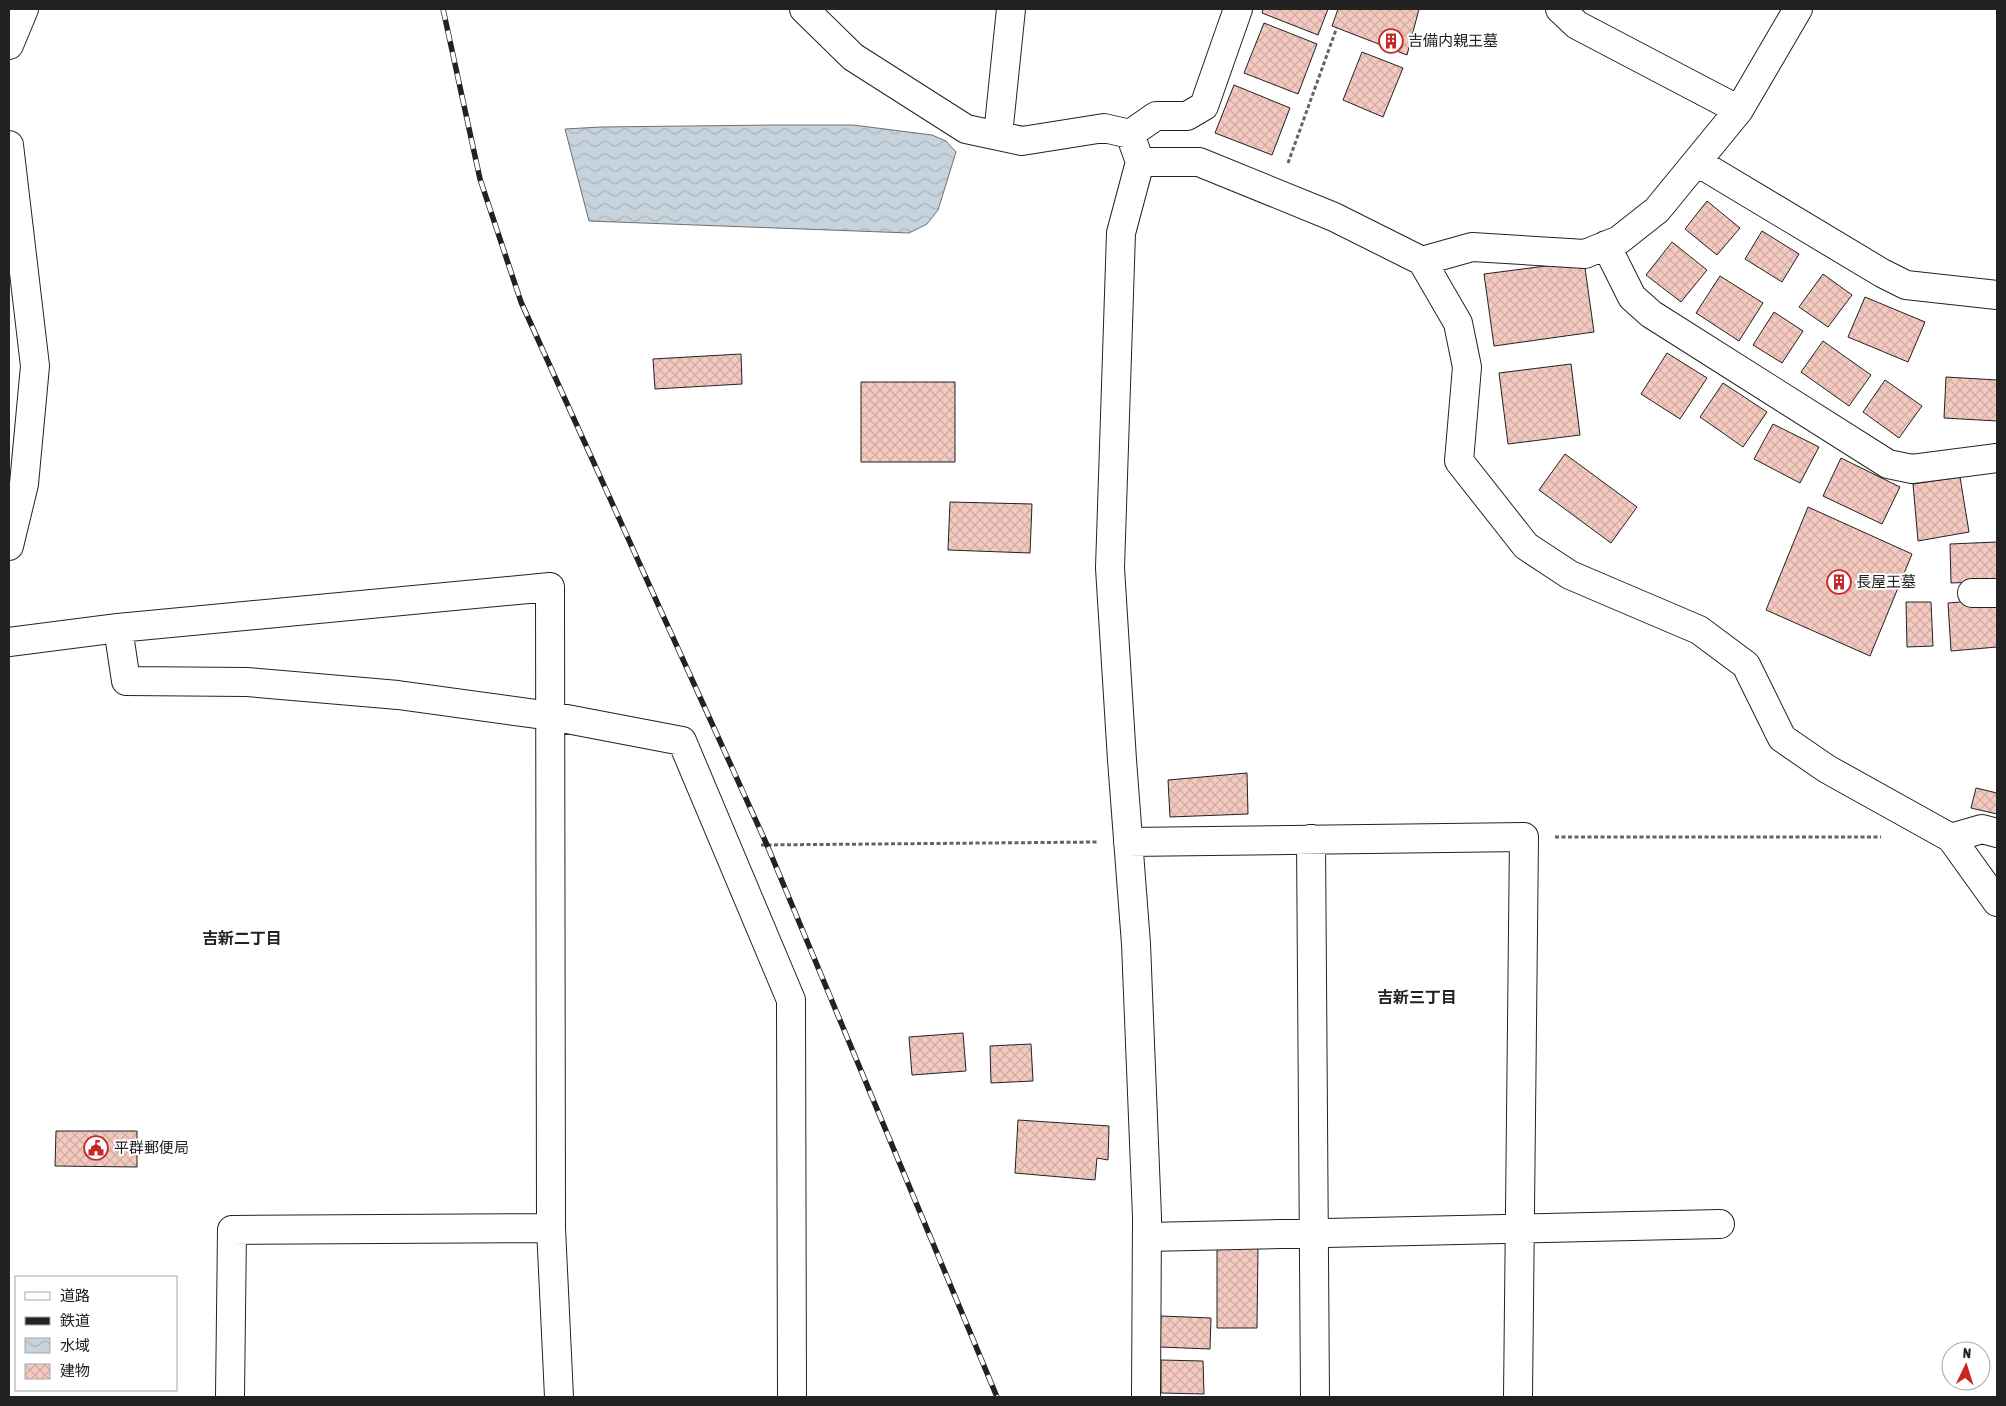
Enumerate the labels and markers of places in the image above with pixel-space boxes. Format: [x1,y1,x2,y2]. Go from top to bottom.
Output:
building icon: 吉備内親王墓 [1378,28,1404,54]
place label: 吉備内親王墓 [1408,32,1498,49]
building icon: 長屋王墓 [1826,569,1852,595]
place label: 長屋王墓 [1856,573,1916,590]
public building icon: 平群郵便局 [83,1135,109,1161]
place label: 平群郵便局 [114,1139,189,1156]

